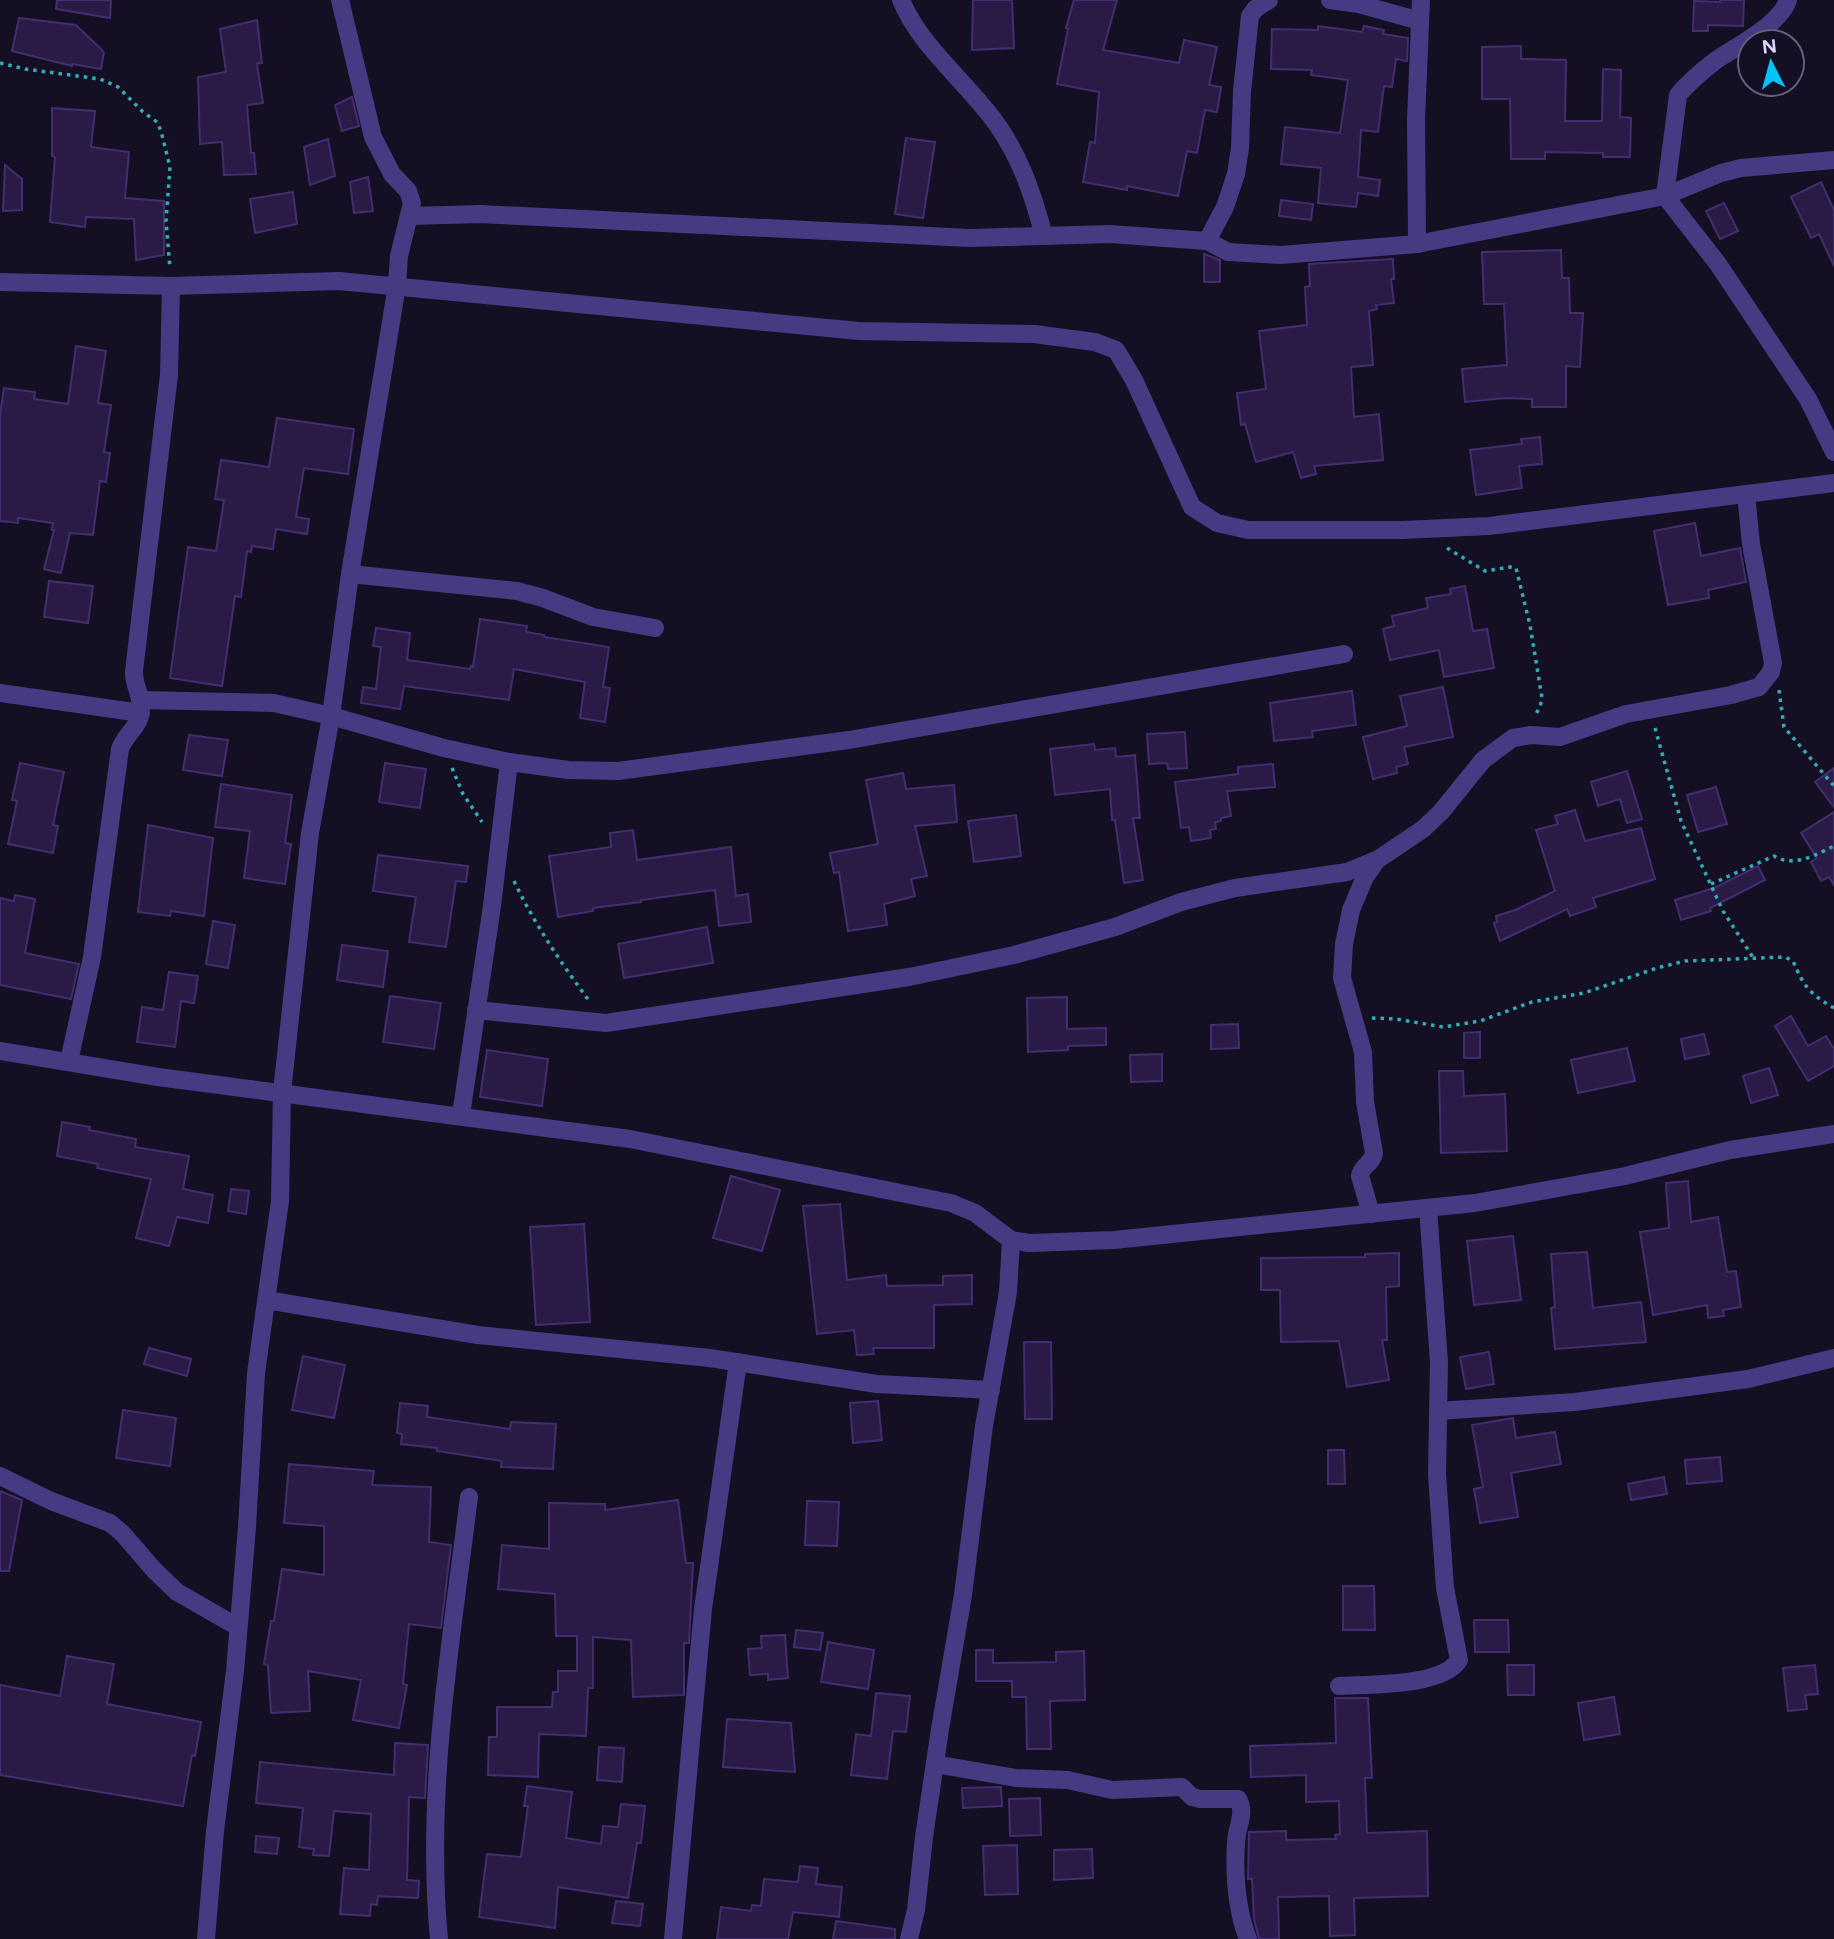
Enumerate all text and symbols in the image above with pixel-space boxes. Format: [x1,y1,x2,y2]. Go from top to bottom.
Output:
north arrow [1736,28,1806,98]
text: N [1761,34,1778,59]

